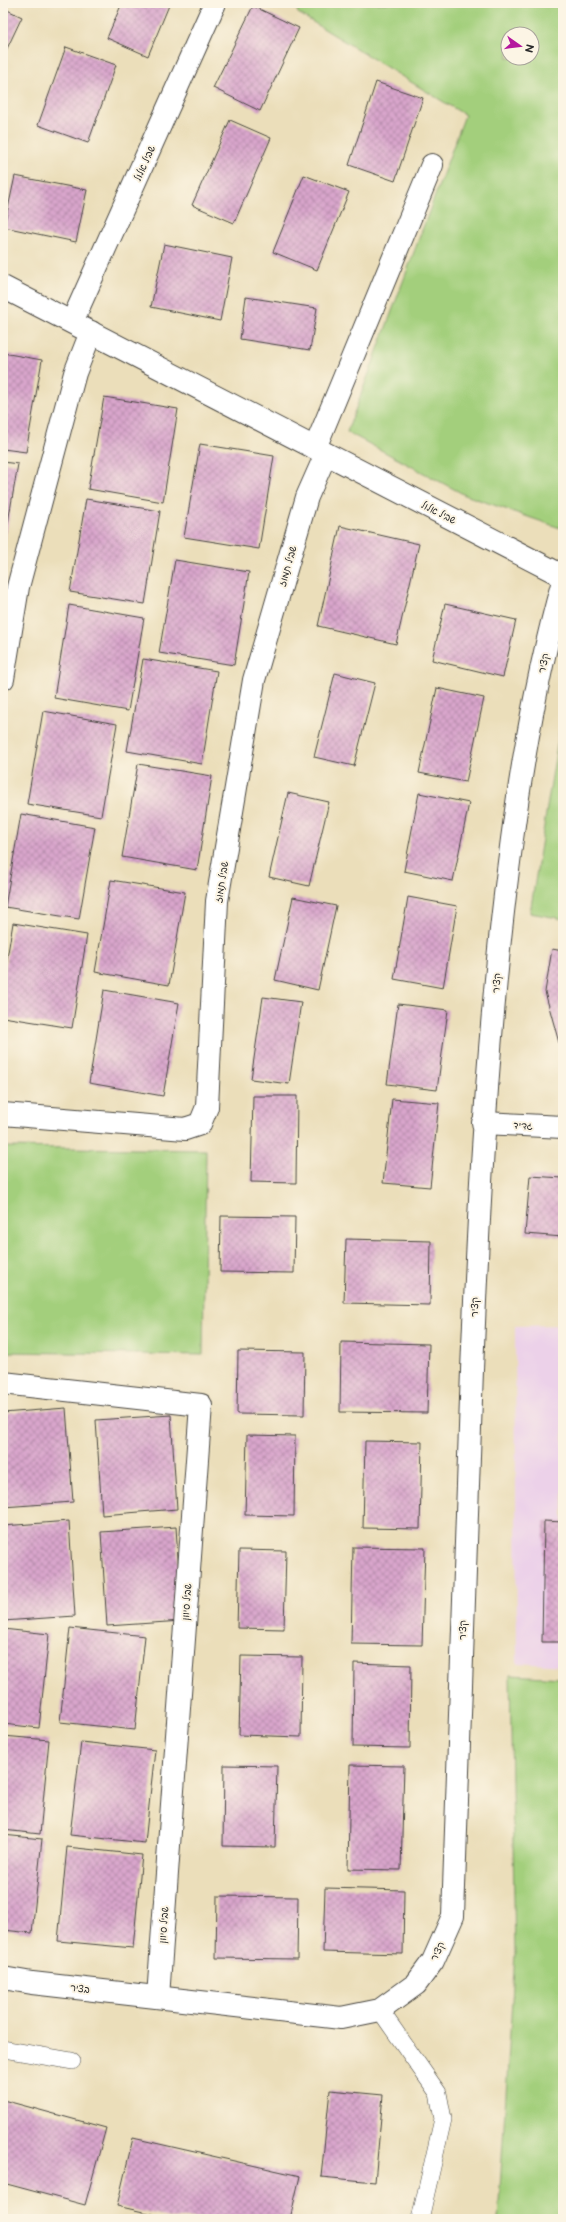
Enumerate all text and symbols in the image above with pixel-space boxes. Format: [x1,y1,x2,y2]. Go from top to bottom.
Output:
north arrow [500,26,540,66]
text: N [522,43,537,54]
street label: שביל אלול [132,144,158,183]
street label: שביל אלול [419,499,458,527]
street label: שביל תמוז [276,544,300,588]
street label: קציר [536,652,552,674]
street label: שביל תמוז [213,860,231,904]
street label: קציר [490,972,504,994]
street label: גדיד [513,1119,533,1133]
street label: קציר [469,1297,481,1317]
street label: שביל סיוון [180,1583,194,1621]
street label: קציר [457,1620,469,1640]
street label: שביל סיוון [157,1906,171,1944]
street label: קציר [428,1940,448,1963]
street label: בציר [69,1982,90,1996]

